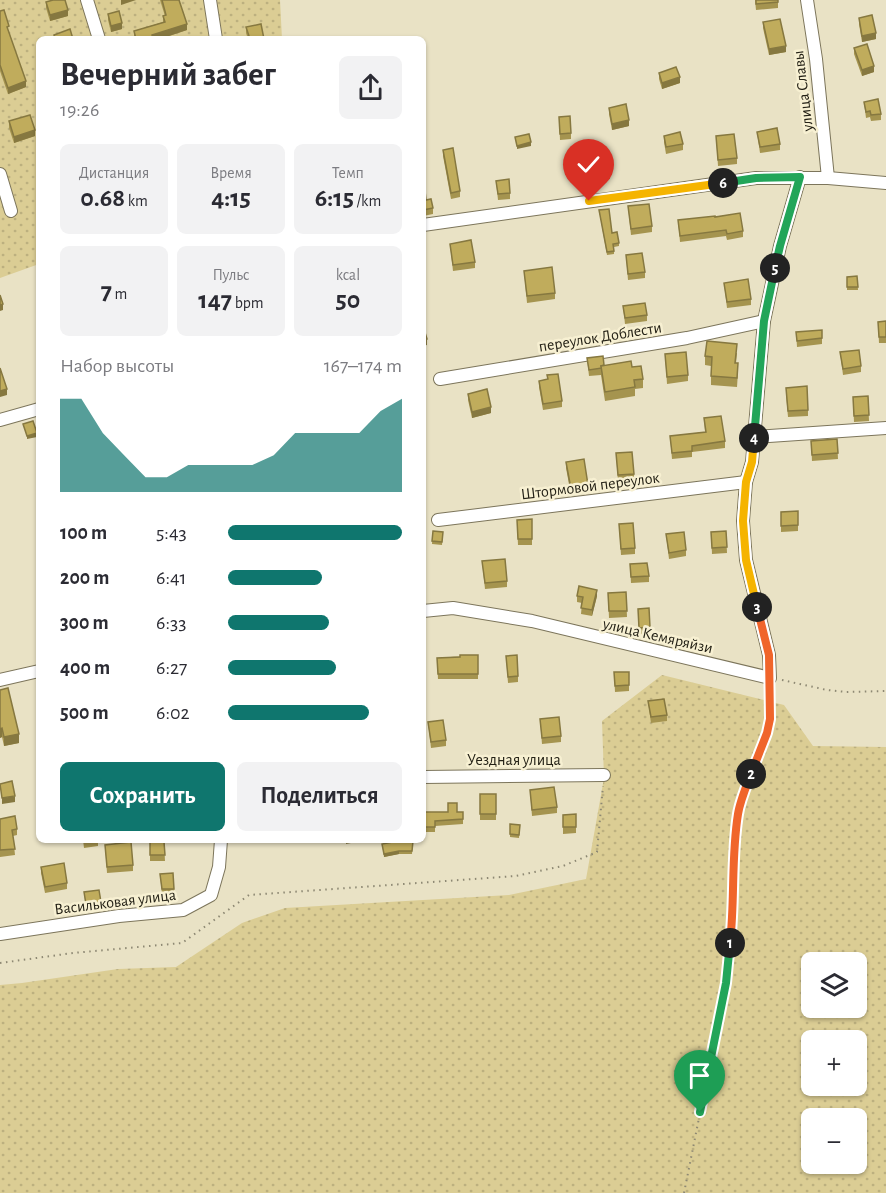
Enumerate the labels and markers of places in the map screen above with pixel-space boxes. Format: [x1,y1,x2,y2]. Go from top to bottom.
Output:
pin [563,139,614,201]
pin: 6 [708,168,738,198]
pin: 5 [760,253,790,283]
pin: 4 [739,423,769,453]
pin: 3 [742,592,772,622]
pin: 2 [736,759,766,789]
pin: 1 [715,928,745,958]
pin [674,1050,725,1112]

